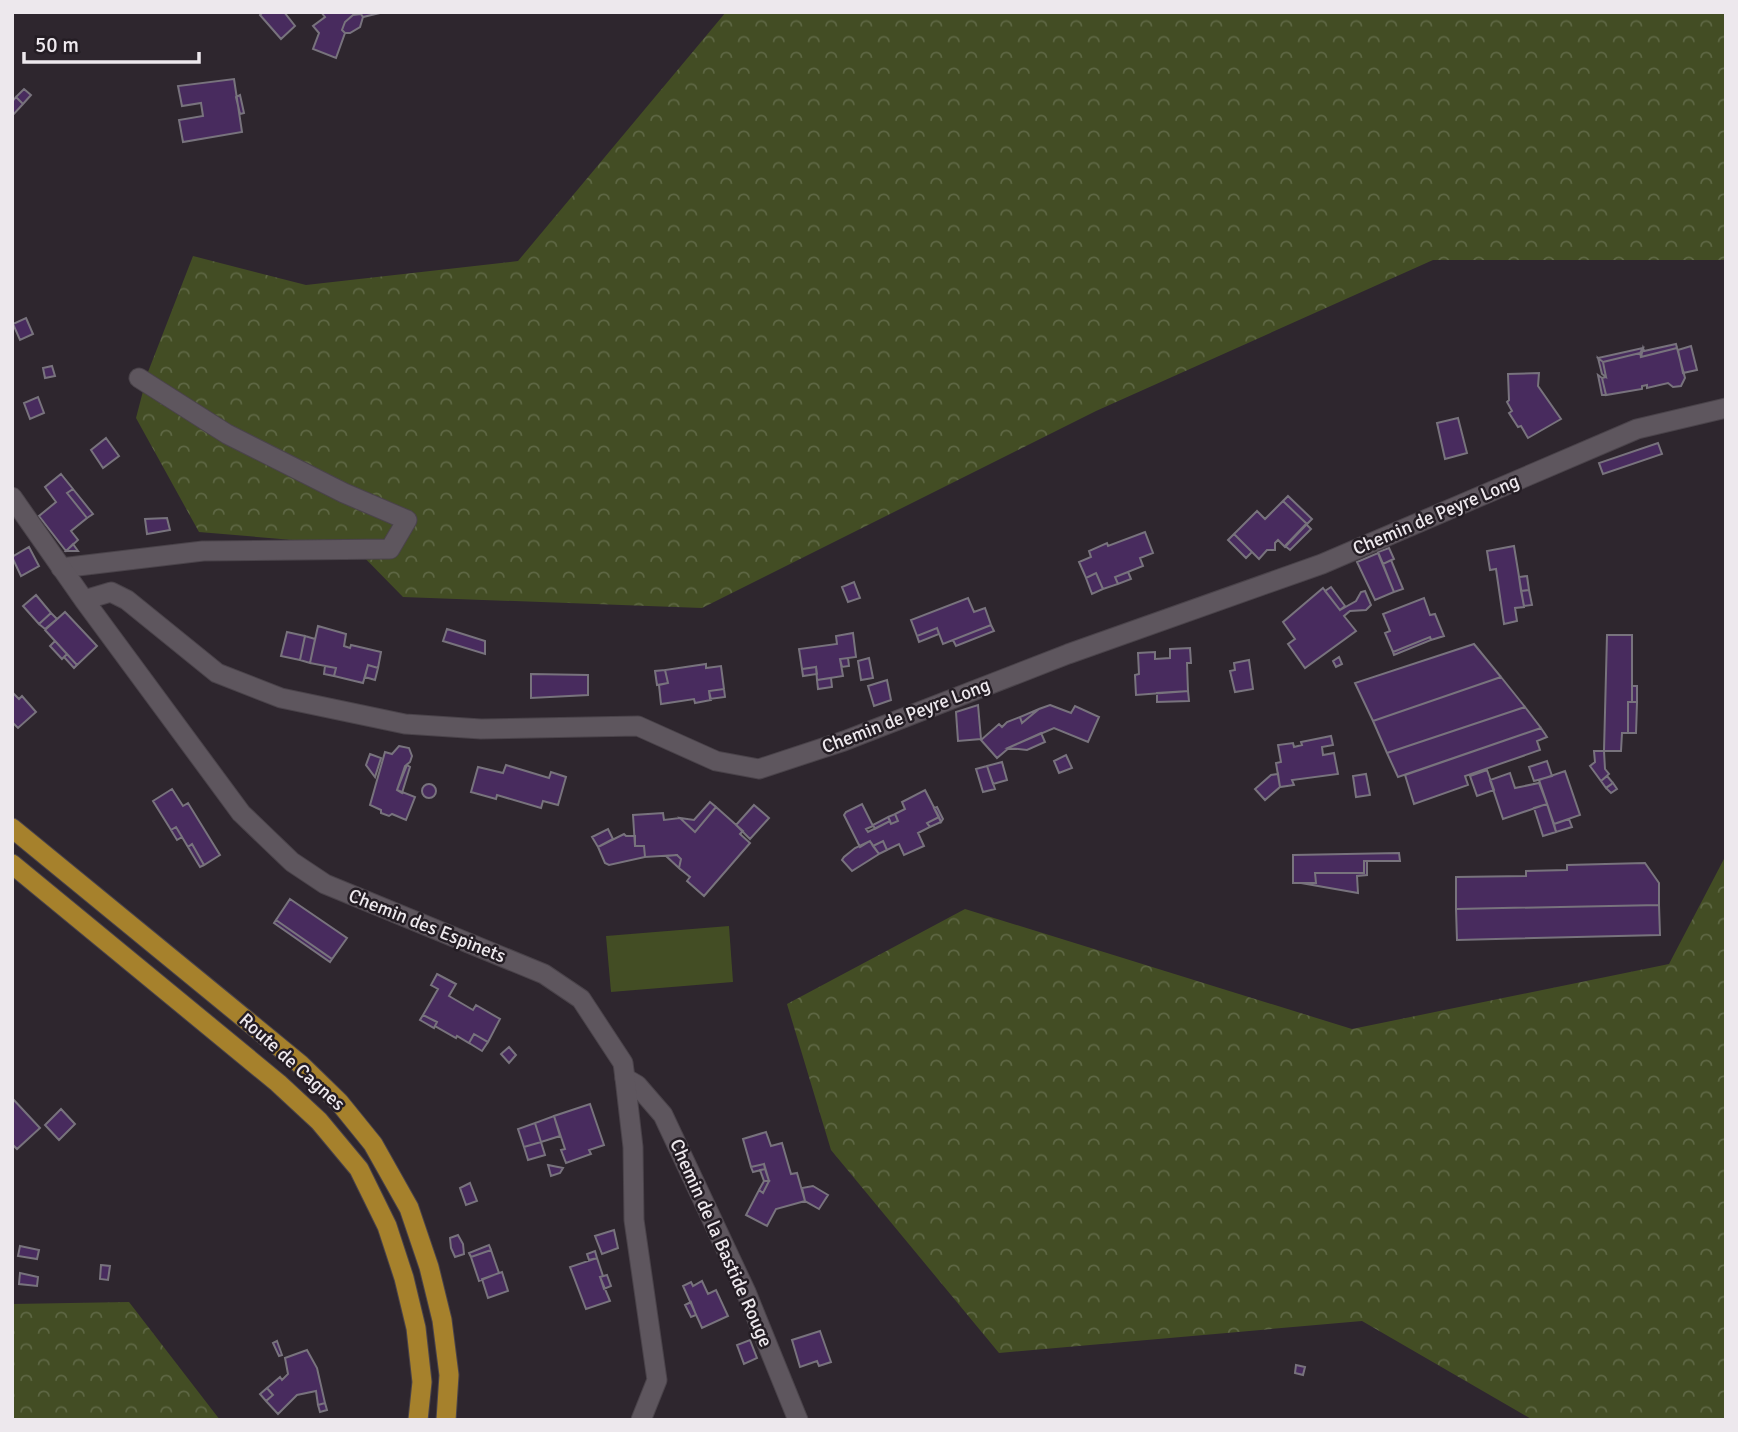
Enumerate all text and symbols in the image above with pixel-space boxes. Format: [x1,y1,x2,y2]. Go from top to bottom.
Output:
scale bar [24,21,200,65]
text: 50 m [35,32,79,58]
street label: Chemin de Peyre Long [1349,469,1523,561]
street label: Chemin de Peyre Long [818,673,994,759]
street label: Chemin des Espinets [345,884,509,968]
street label: Route de Cagnes [234,1008,350,1116]
street label: Chemin de la Bastide Rouge [664,1135,778,1351]

